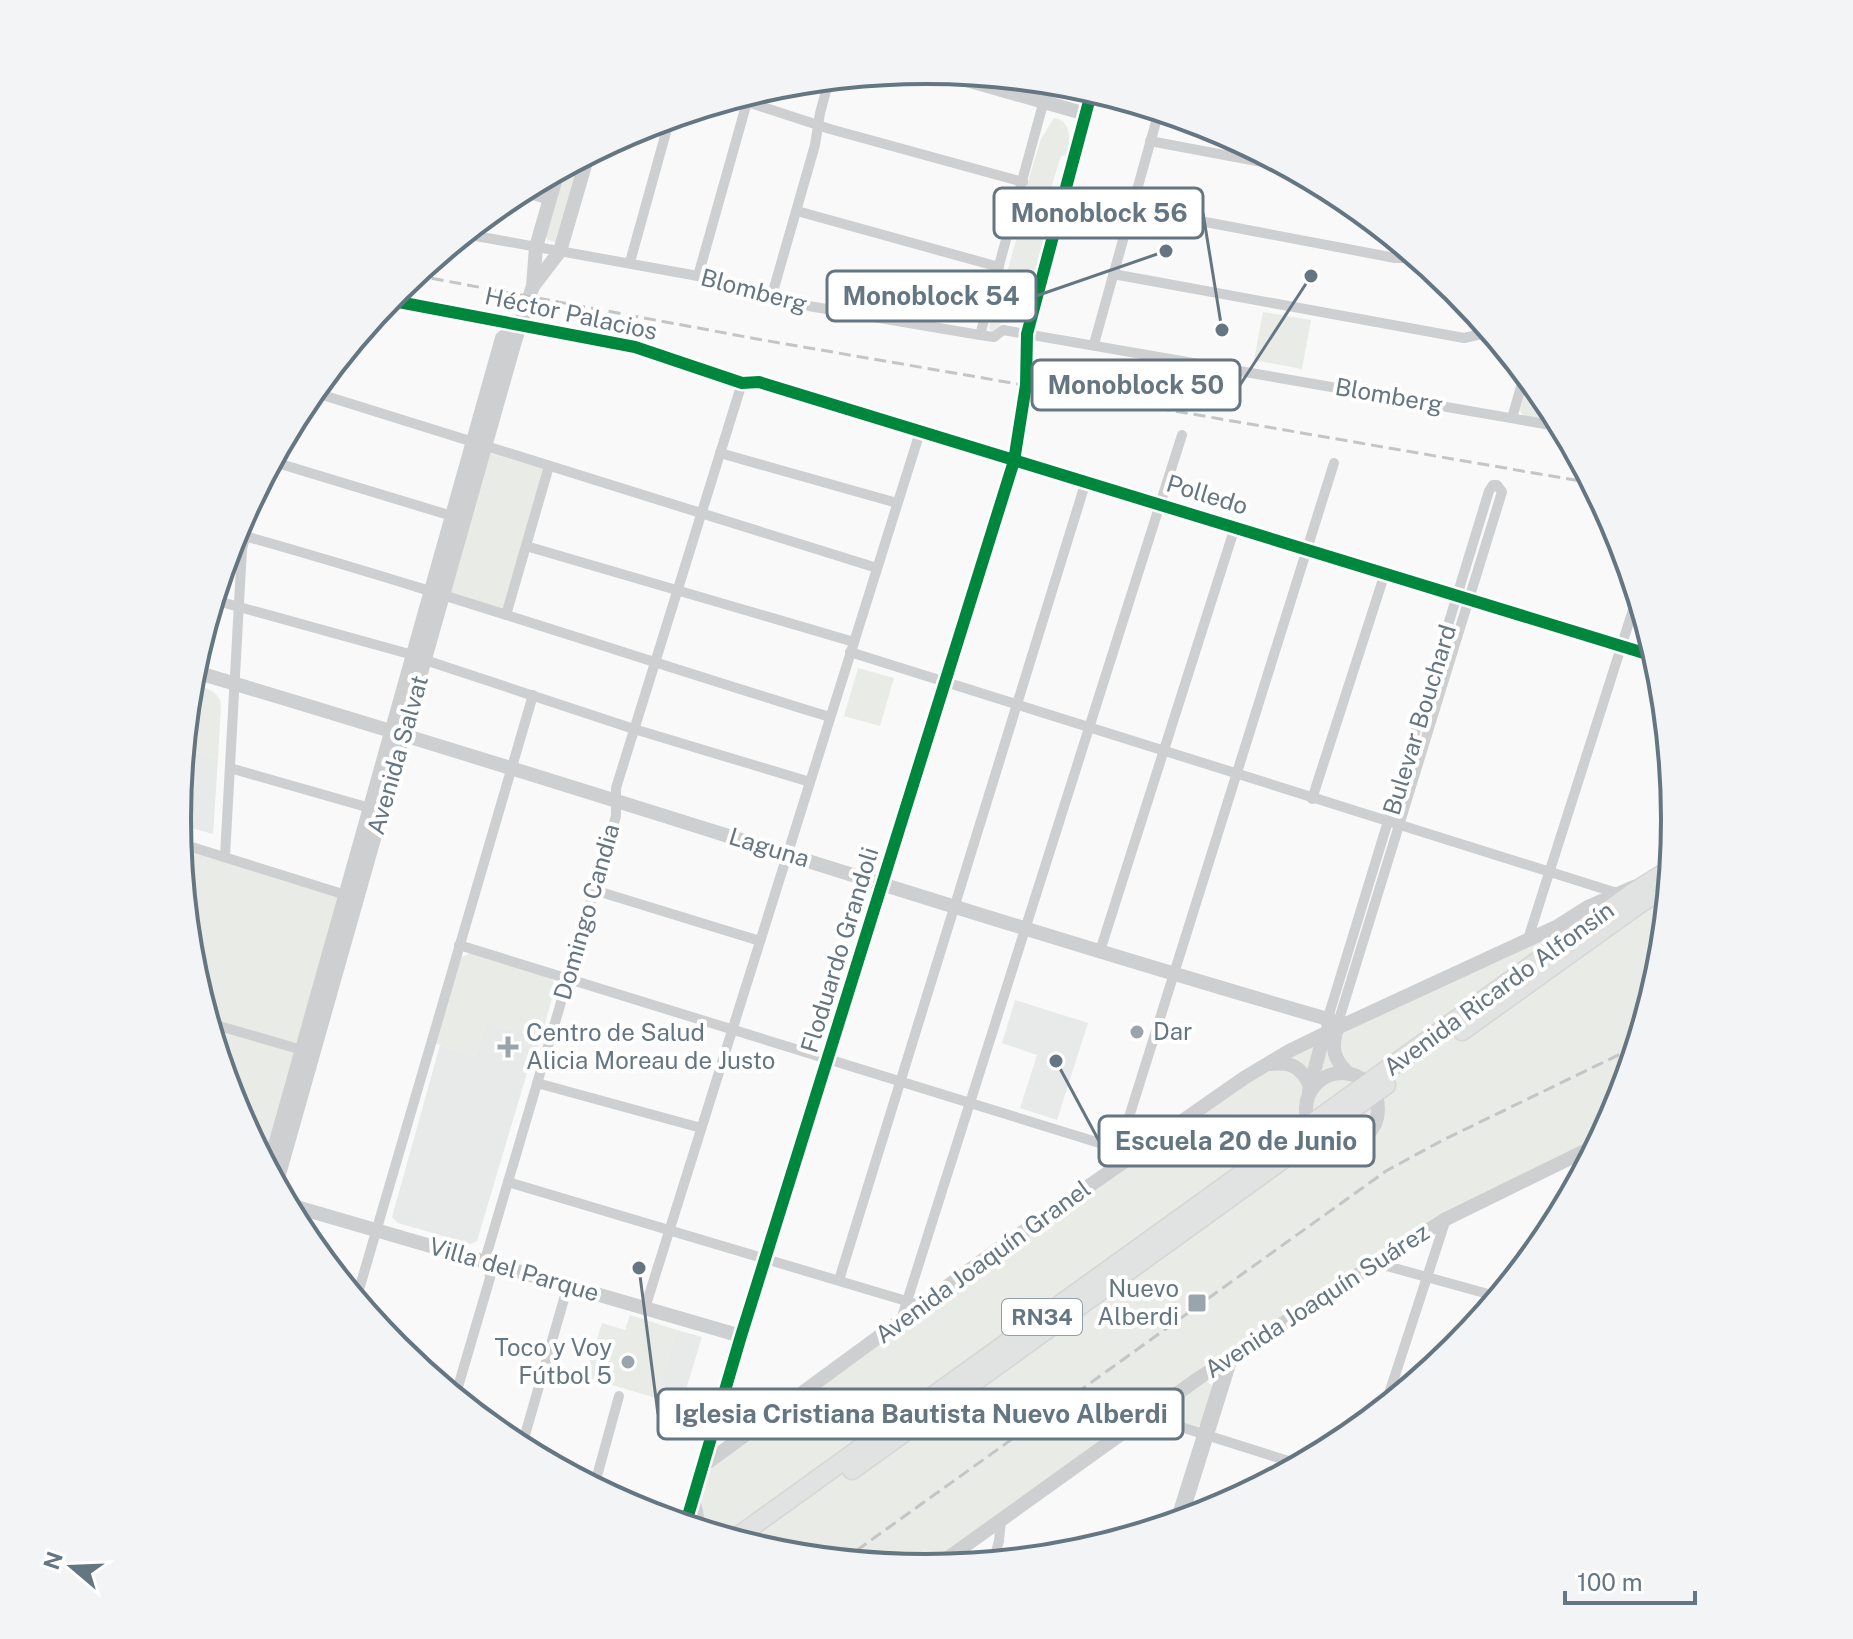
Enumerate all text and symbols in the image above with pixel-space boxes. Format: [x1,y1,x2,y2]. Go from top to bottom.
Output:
callout: Monoblock 56 [994,188,1203,238]
text: Monoblock 56 [1010,197,1188,228]
street label: Blomberg [698,262,810,318]
callout: Monoblock 54 [827,271,1036,321]
text: Monoblock 54 [842,280,1020,311]
street label: Héctor Palacios [483,281,660,345]
callout: Monoblock 50 [1032,360,1240,410]
text: Monoblock 50 [1048,369,1224,400]
street label: Blomberg [1333,372,1445,418]
street label: Polledo [1163,468,1251,520]
street label: Bulevar Bouchard [1377,621,1461,818]
street label: Avenida Salvat [361,672,433,838]
street label: Domingo Candia [548,820,625,1003]
street label: Laguna [726,822,813,872]
street label: Floduardo Grandoli [794,844,884,1056]
street label: Avenida Ricardo Alfonsín [1378,895,1619,1081]
place label: Dar [1153,1017,1192,1045]
place label: Centro de Salud Alicia Moreau de Justo [526,1018,775,1074]
marker: Dar [1128,1023,1146,1041]
marker: Centro de Salud Alicia Moreau de Justo [497,1036,519,1058]
callout: Escuela 20 de Junio [1099,1116,1374,1166]
text: Escuela 20 de Junio [1115,1125,1357,1156]
street label: Avenida Joaquín Granel [869,1174,1095,1349]
street label: Avenida Joaquín Suárez [1199,1217,1434,1383]
street label: Villa del Parque [426,1231,602,1307]
place label: Nuevo Alberdi [1097,1274,1179,1330]
marker: Nuevo Alberdi [1186,1292,1208,1314]
road number: RN34 [1002,1299,1082,1335]
place label: Toco y Voy Fútbol 5 [494,1333,612,1389]
marker: Toco y Voy Fútbol 5 [619,1353,637,1371]
callout: Iglesia Cristiana Bautista Nuevo Alberdi [658,1389,1183,1439]
text: Iglesia Cristiana Bautista Nuevo Alberdi [674,1398,1168,1429]
north arrow [32,1527,112,1607]
text: N [38,1548,68,1573]
scale bar [1565,1555,1695,1605]
text: 100 m [1577,1568,1643,1596]

